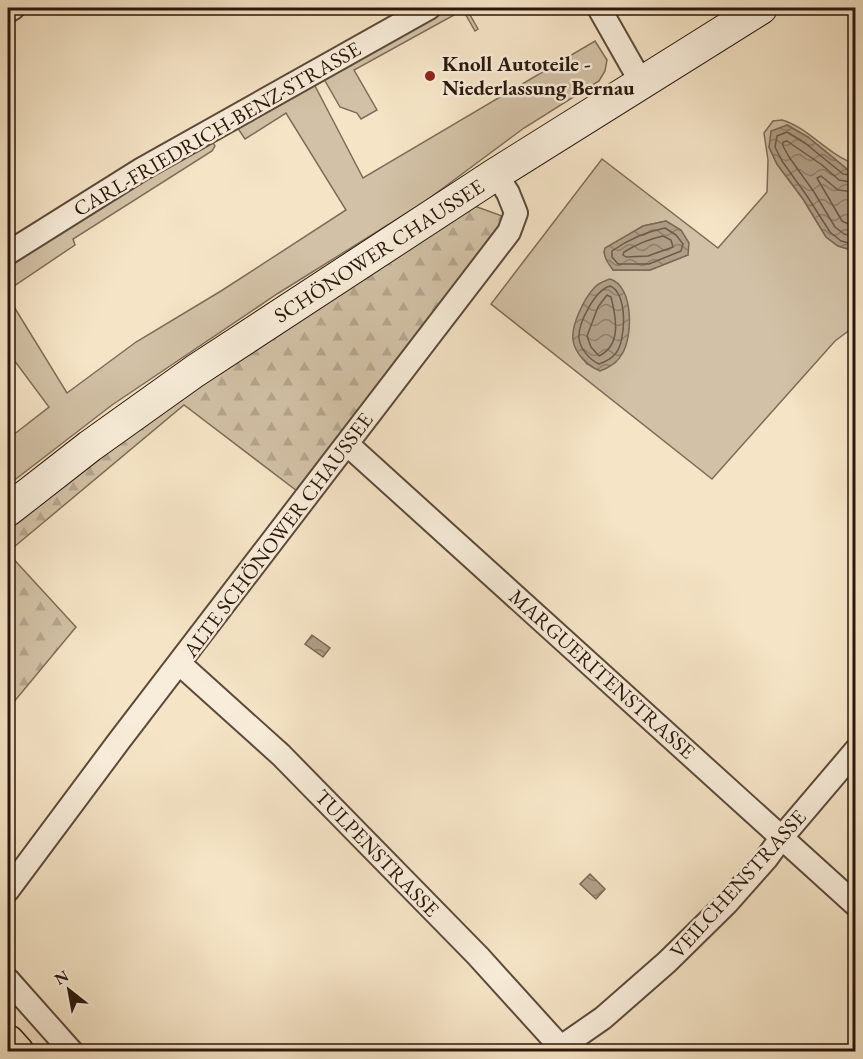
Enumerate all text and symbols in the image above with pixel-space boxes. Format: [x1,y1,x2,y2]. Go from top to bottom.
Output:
street label: CARL-FRIEDRICH-BENZ-STRASSE [68,35,365,222]
place label: Knoll Autoteile - Niederlassung Bernau [442,50,635,101]
marker: Knoll Autoteile - Niederlassung Bernau [423,69,437,83]
street label: SCHÖNOWER CHAUSSEE [269,172,489,329]
street label: ALTE SCHÖNOWER CHAUSSEE [176,407,379,663]
street label: MARGUERITENSTRASSE [504,583,701,764]
street label: TULPENSTRASSE [309,783,445,922]
street label: VEILCHENSTRASSE [664,803,812,964]
north arrow [39,960,99,1020]
text: N [51,965,73,990]

